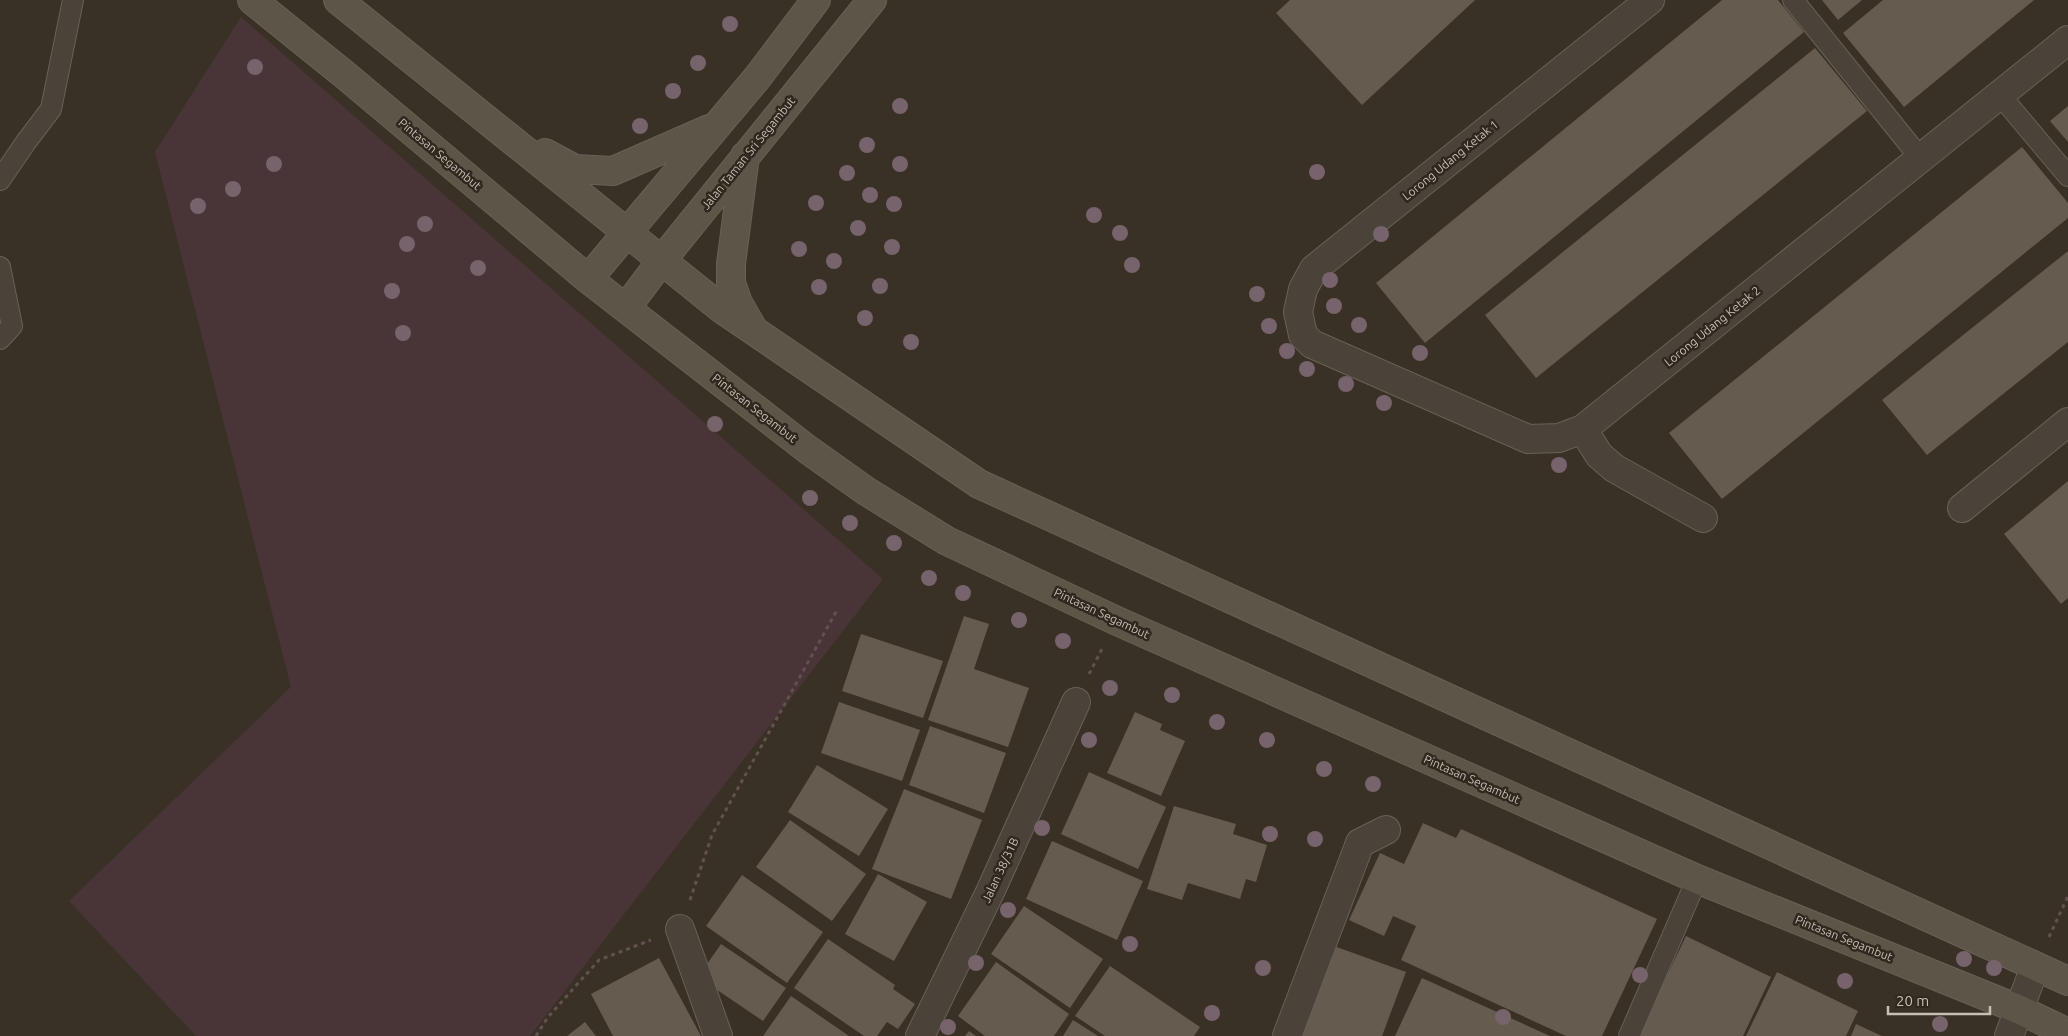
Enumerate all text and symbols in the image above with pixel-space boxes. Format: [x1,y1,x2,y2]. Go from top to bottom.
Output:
street label: Jalan Taman Sri Segambut [699,94,798,212]
street label: Pintasan Segambut [396,116,484,192]
street label: Lorong Udang Ketak 1 [1400,117,1500,203]
street label: Lorong Udang Ketak 2 [1662,283,1762,369]
street label: Pintasan Segambut [710,371,800,445]
street label: Pintasan Segambut [1052,585,1152,641]
street label: Pintasan Segambut [1422,752,1522,806]
street label: Jalan 38/31B [979,835,1021,905]
street label: Pintasan Segambut [1793,913,1895,964]
scale bar [1888,984,1990,1016]
text: 20 m [1896,992,1929,1009]

